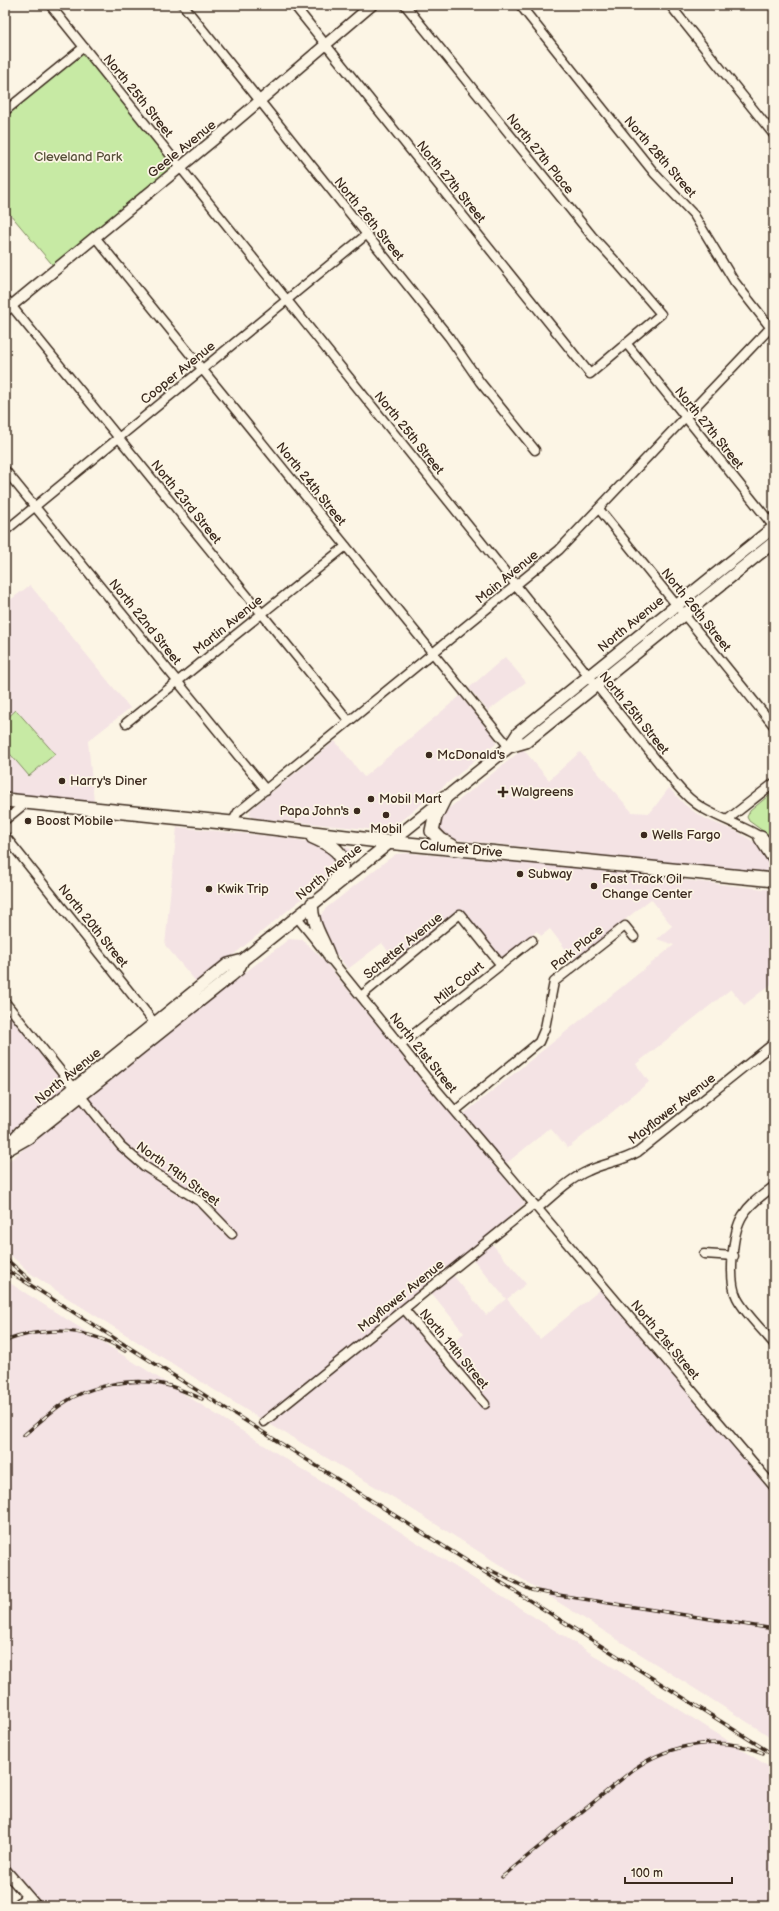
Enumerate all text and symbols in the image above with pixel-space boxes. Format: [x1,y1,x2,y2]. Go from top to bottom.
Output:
street label: North 25th Street [100,51,176,141]
street label: North 27th Place [503,111,577,197]
street label: North 28th Street [620,113,700,201]
street label: Geele Avenue [145,117,219,181]
street label: North 27th Street [413,138,489,226]
park label: Cleveland Park [34,149,123,165]
street label: North 26th Street [331,174,407,264]
street label: Cooper Avenue [138,338,219,408]
street label: North 27th Street [671,384,747,472]
street label: North 25th Street [371,388,447,478]
street label: North 24th Street [273,439,349,529]
street label: North 23rd Street [147,457,225,547]
street label: Main Avenue [472,547,542,607]
street label: North 26th Street [658,565,734,655]
street label: North 22nd Street [106,576,184,668]
street label: Martin Avenue [190,592,266,658]
street label: North Avenue [595,592,667,655]
street label: North 25th Street [596,668,672,758]
place label: McDonald's [437,747,506,763]
marker: McDonald's [424,750,434,760]
place label: Harry's Diner [70,773,147,789]
marker: Harry's Diner [57,776,67,786]
place label: Walgreens [511,784,574,800]
marker: Walgreens [498,787,508,797]
place label: Mobil Mart [379,791,442,807]
marker: Mobil Mart [366,794,376,804]
place label: Papa John's [280,803,350,819]
marker: Papa John's [352,806,362,816]
marker: Mobil [381,810,391,820]
place label: Boost Mobile [36,813,113,829]
marker: Boost Mobile [23,816,33,826]
place label: Mobil [370,821,402,837]
place label: Wells Fargo [652,827,721,843]
marker: Wells Fargo [639,830,649,840]
street label: Calumet Drive [419,837,503,861]
street label: North Avenue [293,840,365,903]
place label: Subway [528,866,572,882]
marker: Subway [515,869,525,879]
place label: Fast Track Oil Change Center [602,871,692,902]
street label: North 20th Street [55,881,131,971]
place label: Kwik Trip [217,881,269,897]
marker: Fast Track Oil Change Center [589,881,599,891]
marker: Kwik Trip [204,884,214,894]
street label: Schetter Avenue [360,909,446,983]
street label: Park Place [548,922,607,974]
street label: Milz Court [431,958,487,1008]
street label: North 21st Street [386,1010,460,1096]
street label: North Avenue [32,1044,104,1107]
street label: Mayflower Avenue [625,1070,719,1148]
street label: North 19th Street [133,1138,223,1210]
street label: Mayflower Avenue [355,1256,447,1336]
street label: North 21st Street [627,1297,703,1383]
street label: North 19th Street [416,1306,492,1392]
scale bar [625,1859,732,1885]
text: 100 m [631,1866,663,1881]

